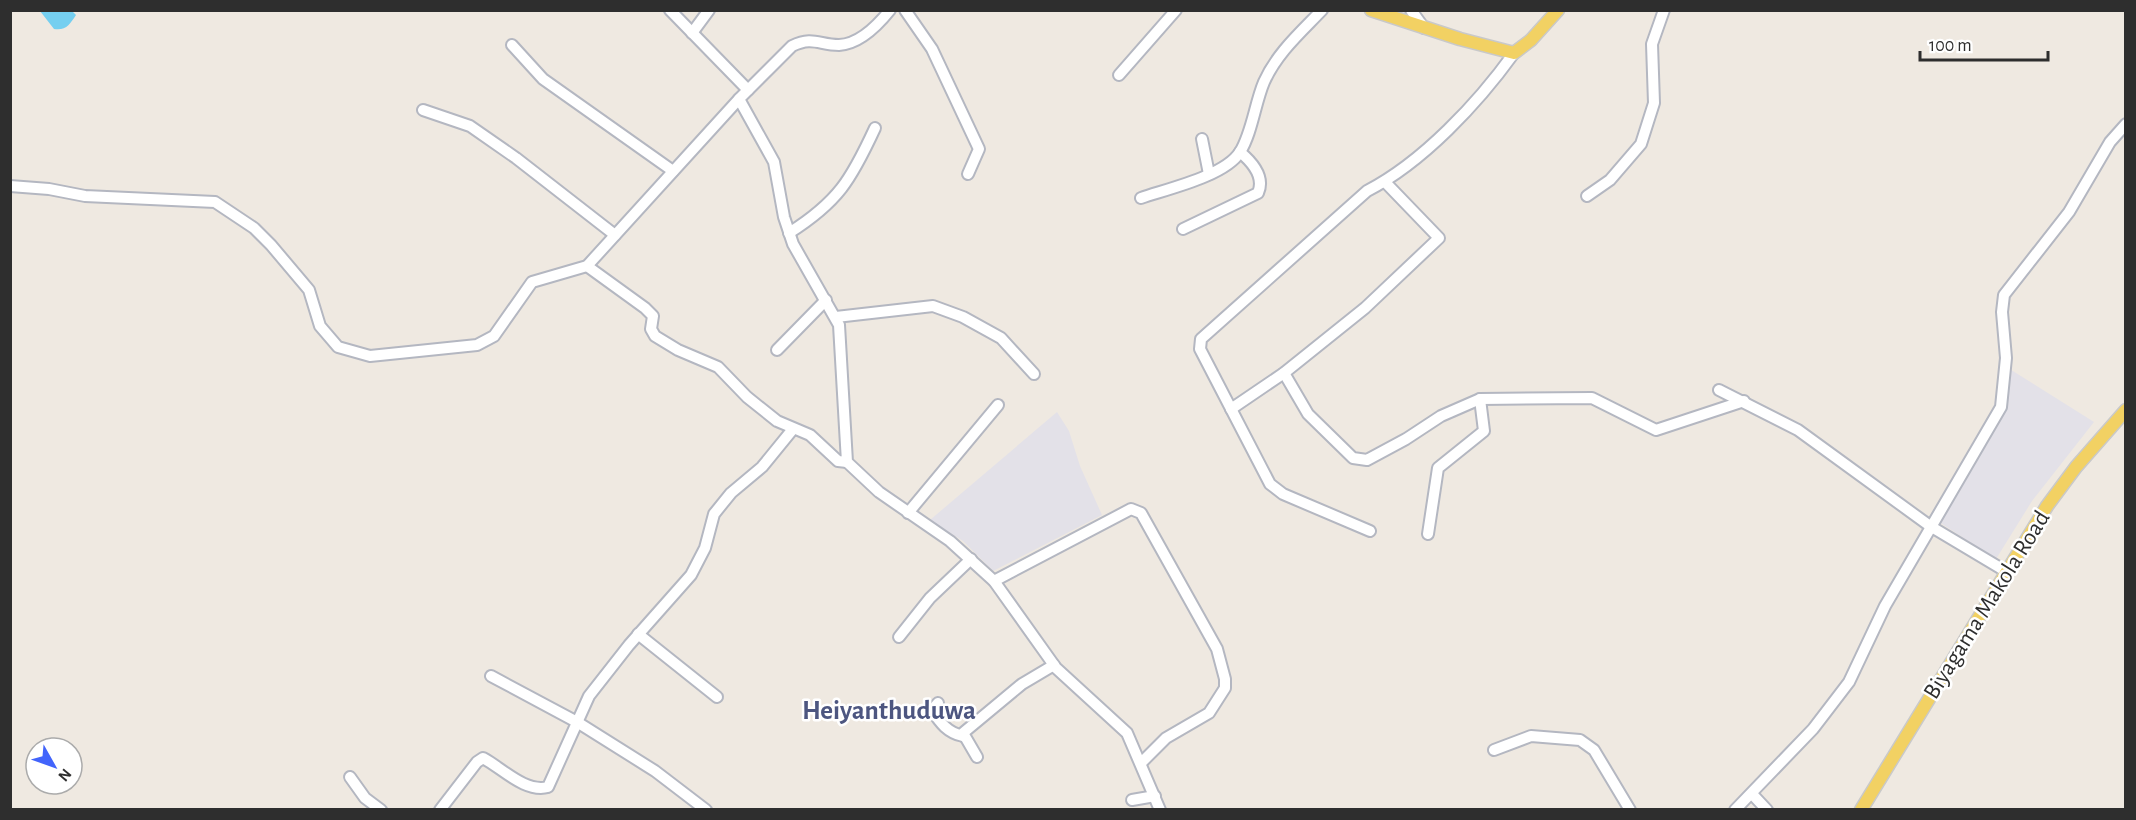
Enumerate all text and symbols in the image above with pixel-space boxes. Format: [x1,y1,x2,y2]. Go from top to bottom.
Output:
scale bar [1920,24,2048,62]
text: 100 m [1929,37,1972,55]
street label: Biyagama Makola Road [1919,507,2055,703]
district label: Heiyanthuduwa [802,697,976,725]
north arrow [24,736,84,796]
text: N [55,766,74,784]

